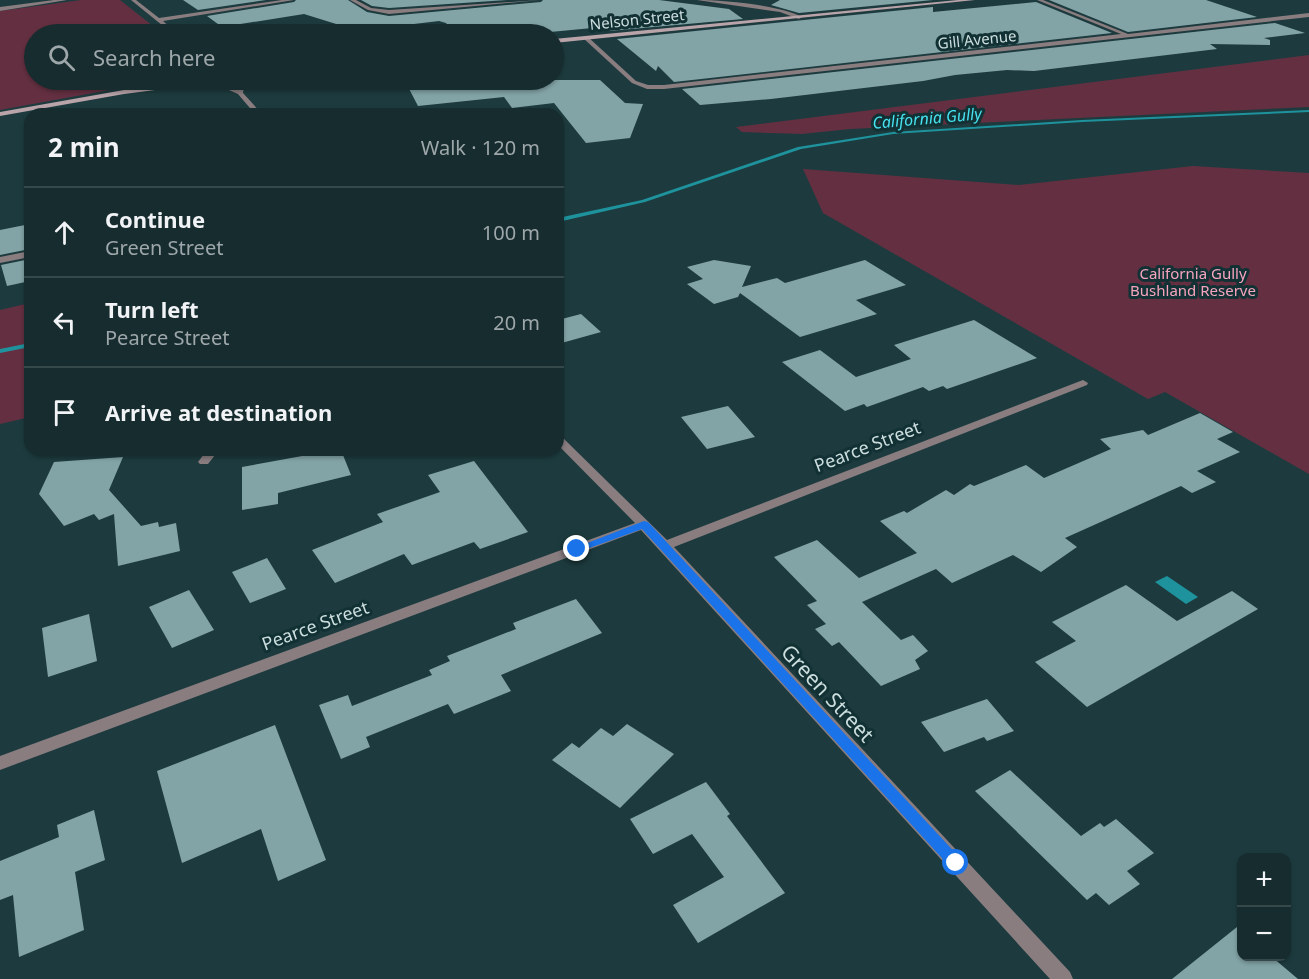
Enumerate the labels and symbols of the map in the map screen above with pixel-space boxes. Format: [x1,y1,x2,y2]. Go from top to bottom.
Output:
street label: Nelson Street [589,4,686,34]
street label: Gill Avenue [937,25,1017,53]
water label: California Gully [871,102,984,134]
park label: California Gully Bushland Reserve [1130,263,1256,300]
street label: Pearce Street [810,415,924,477]
route end [563,535,589,561]
street label: Pearce Street [258,594,372,655]
street label: Green Street [775,638,881,748]
route start [942,849,968,875]

